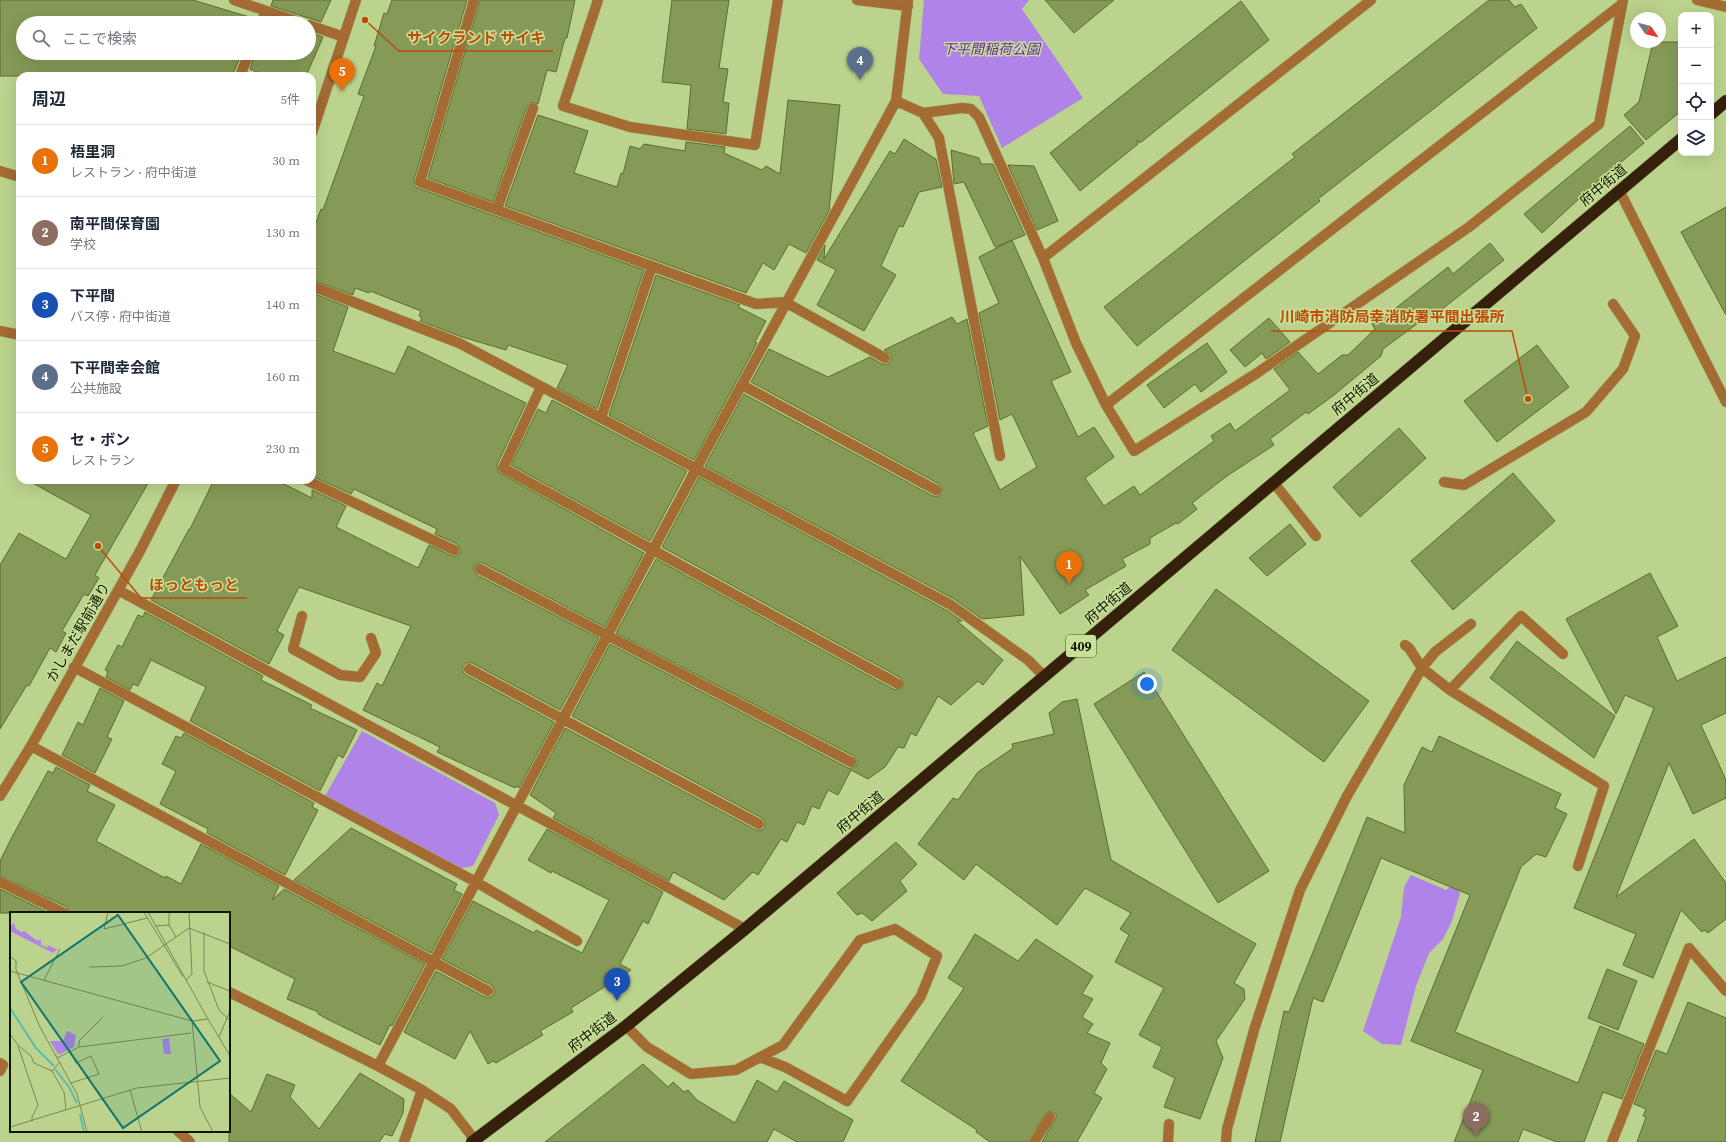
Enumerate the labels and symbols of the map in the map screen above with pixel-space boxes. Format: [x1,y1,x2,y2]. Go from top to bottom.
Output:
north arrow [1630,12,1666,48]
callout: サイクランド サイキ [399,24,553,51]
text: サイクランド サイキ [407,27,545,48]
park label: 下平間稲荷公園 [942,39,1042,59]
pin: 4 [847,47,873,80]
pin: 5 [329,58,355,91]
street label: 府中街道 [1575,159,1631,211]
callout: 川崎市消防局幸消防署平間出張所 [1271,304,1512,331]
text: 川崎市消防局幸消防署平間出張所 [1279,306,1505,327]
street label: 府中街道 [1327,368,1383,420]
pin: 1 [1056,551,1082,584]
callout: ほっともっと [141,571,247,598]
text: ほっともっと [149,574,239,595]
street label: 府中街道 [1080,577,1136,629]
street label: かしまだ駅前通り [41,579,115,685]
road number: 409 [1066,635,1096,657]
your location [1137,674,1157,694]
street label: 府中街道 [832,786,888,838]
inset map [10,912,230,1132]
pin: 3 [604,968,630,1001]
street label: 府中街道 [564,1007,620,1057]
pin: 2 [1463,1103,1489,1136]

